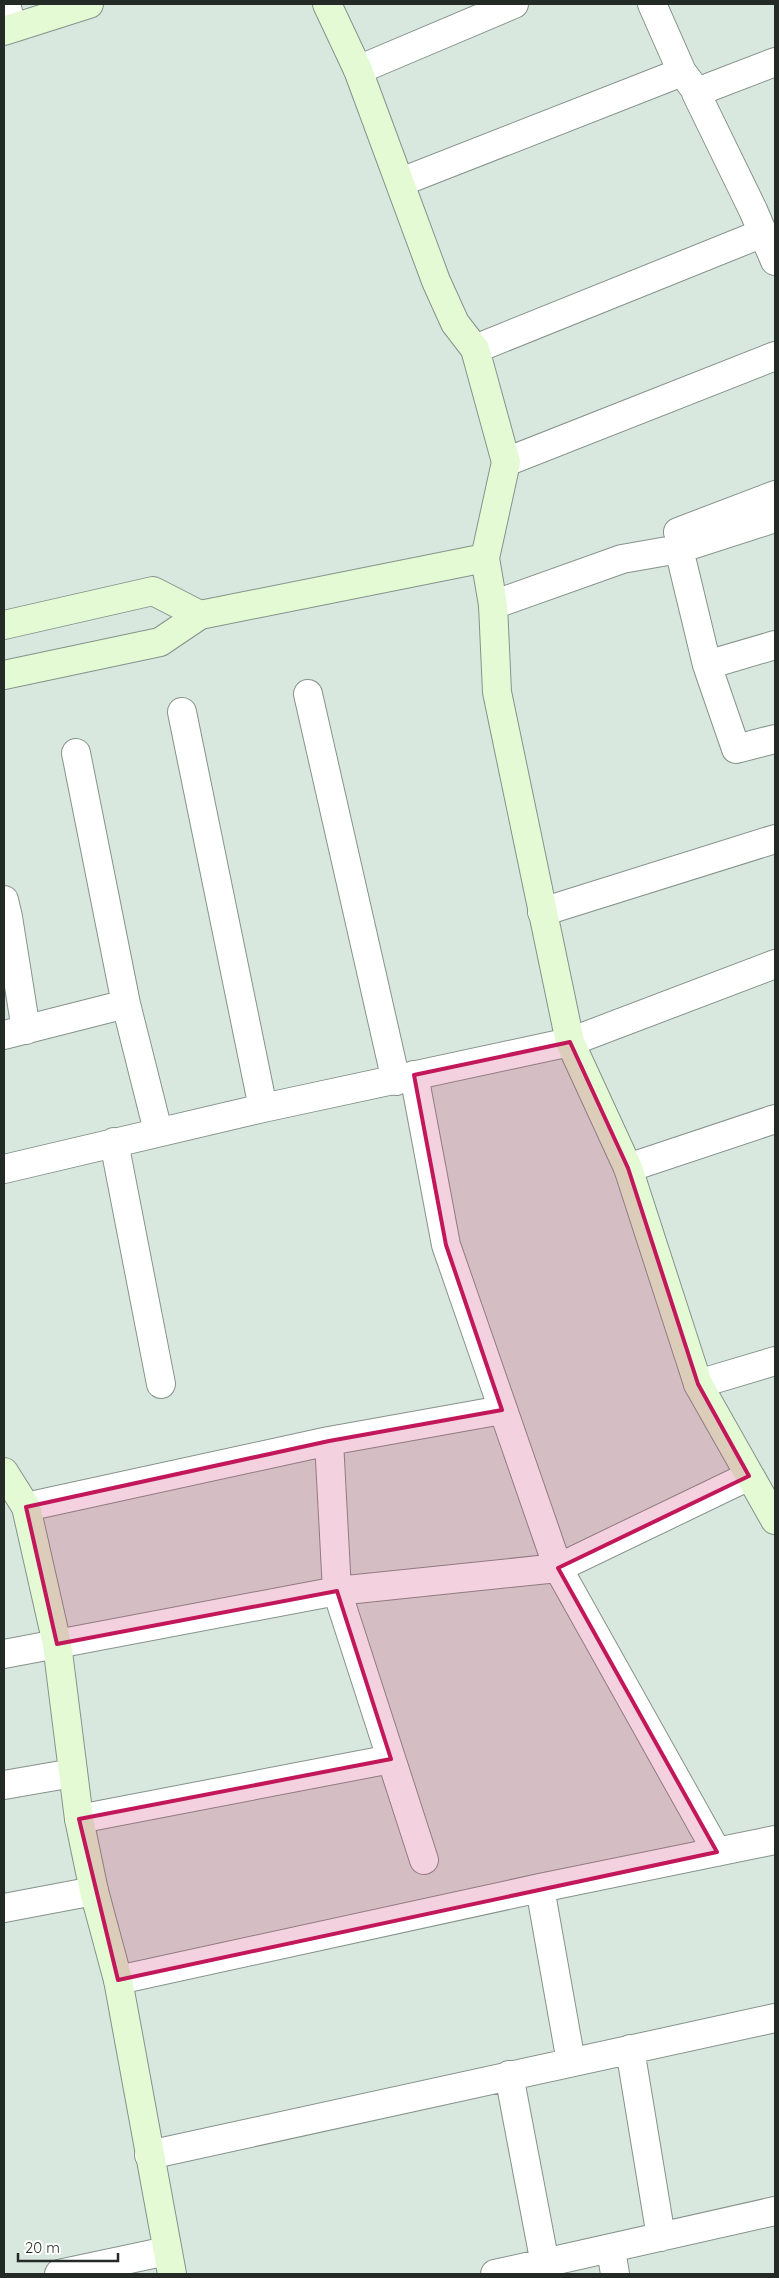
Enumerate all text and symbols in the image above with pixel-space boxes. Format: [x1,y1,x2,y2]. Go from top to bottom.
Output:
scale bar [18,2230,118,2262]
text: 20 m [25,2238,60,2257]

